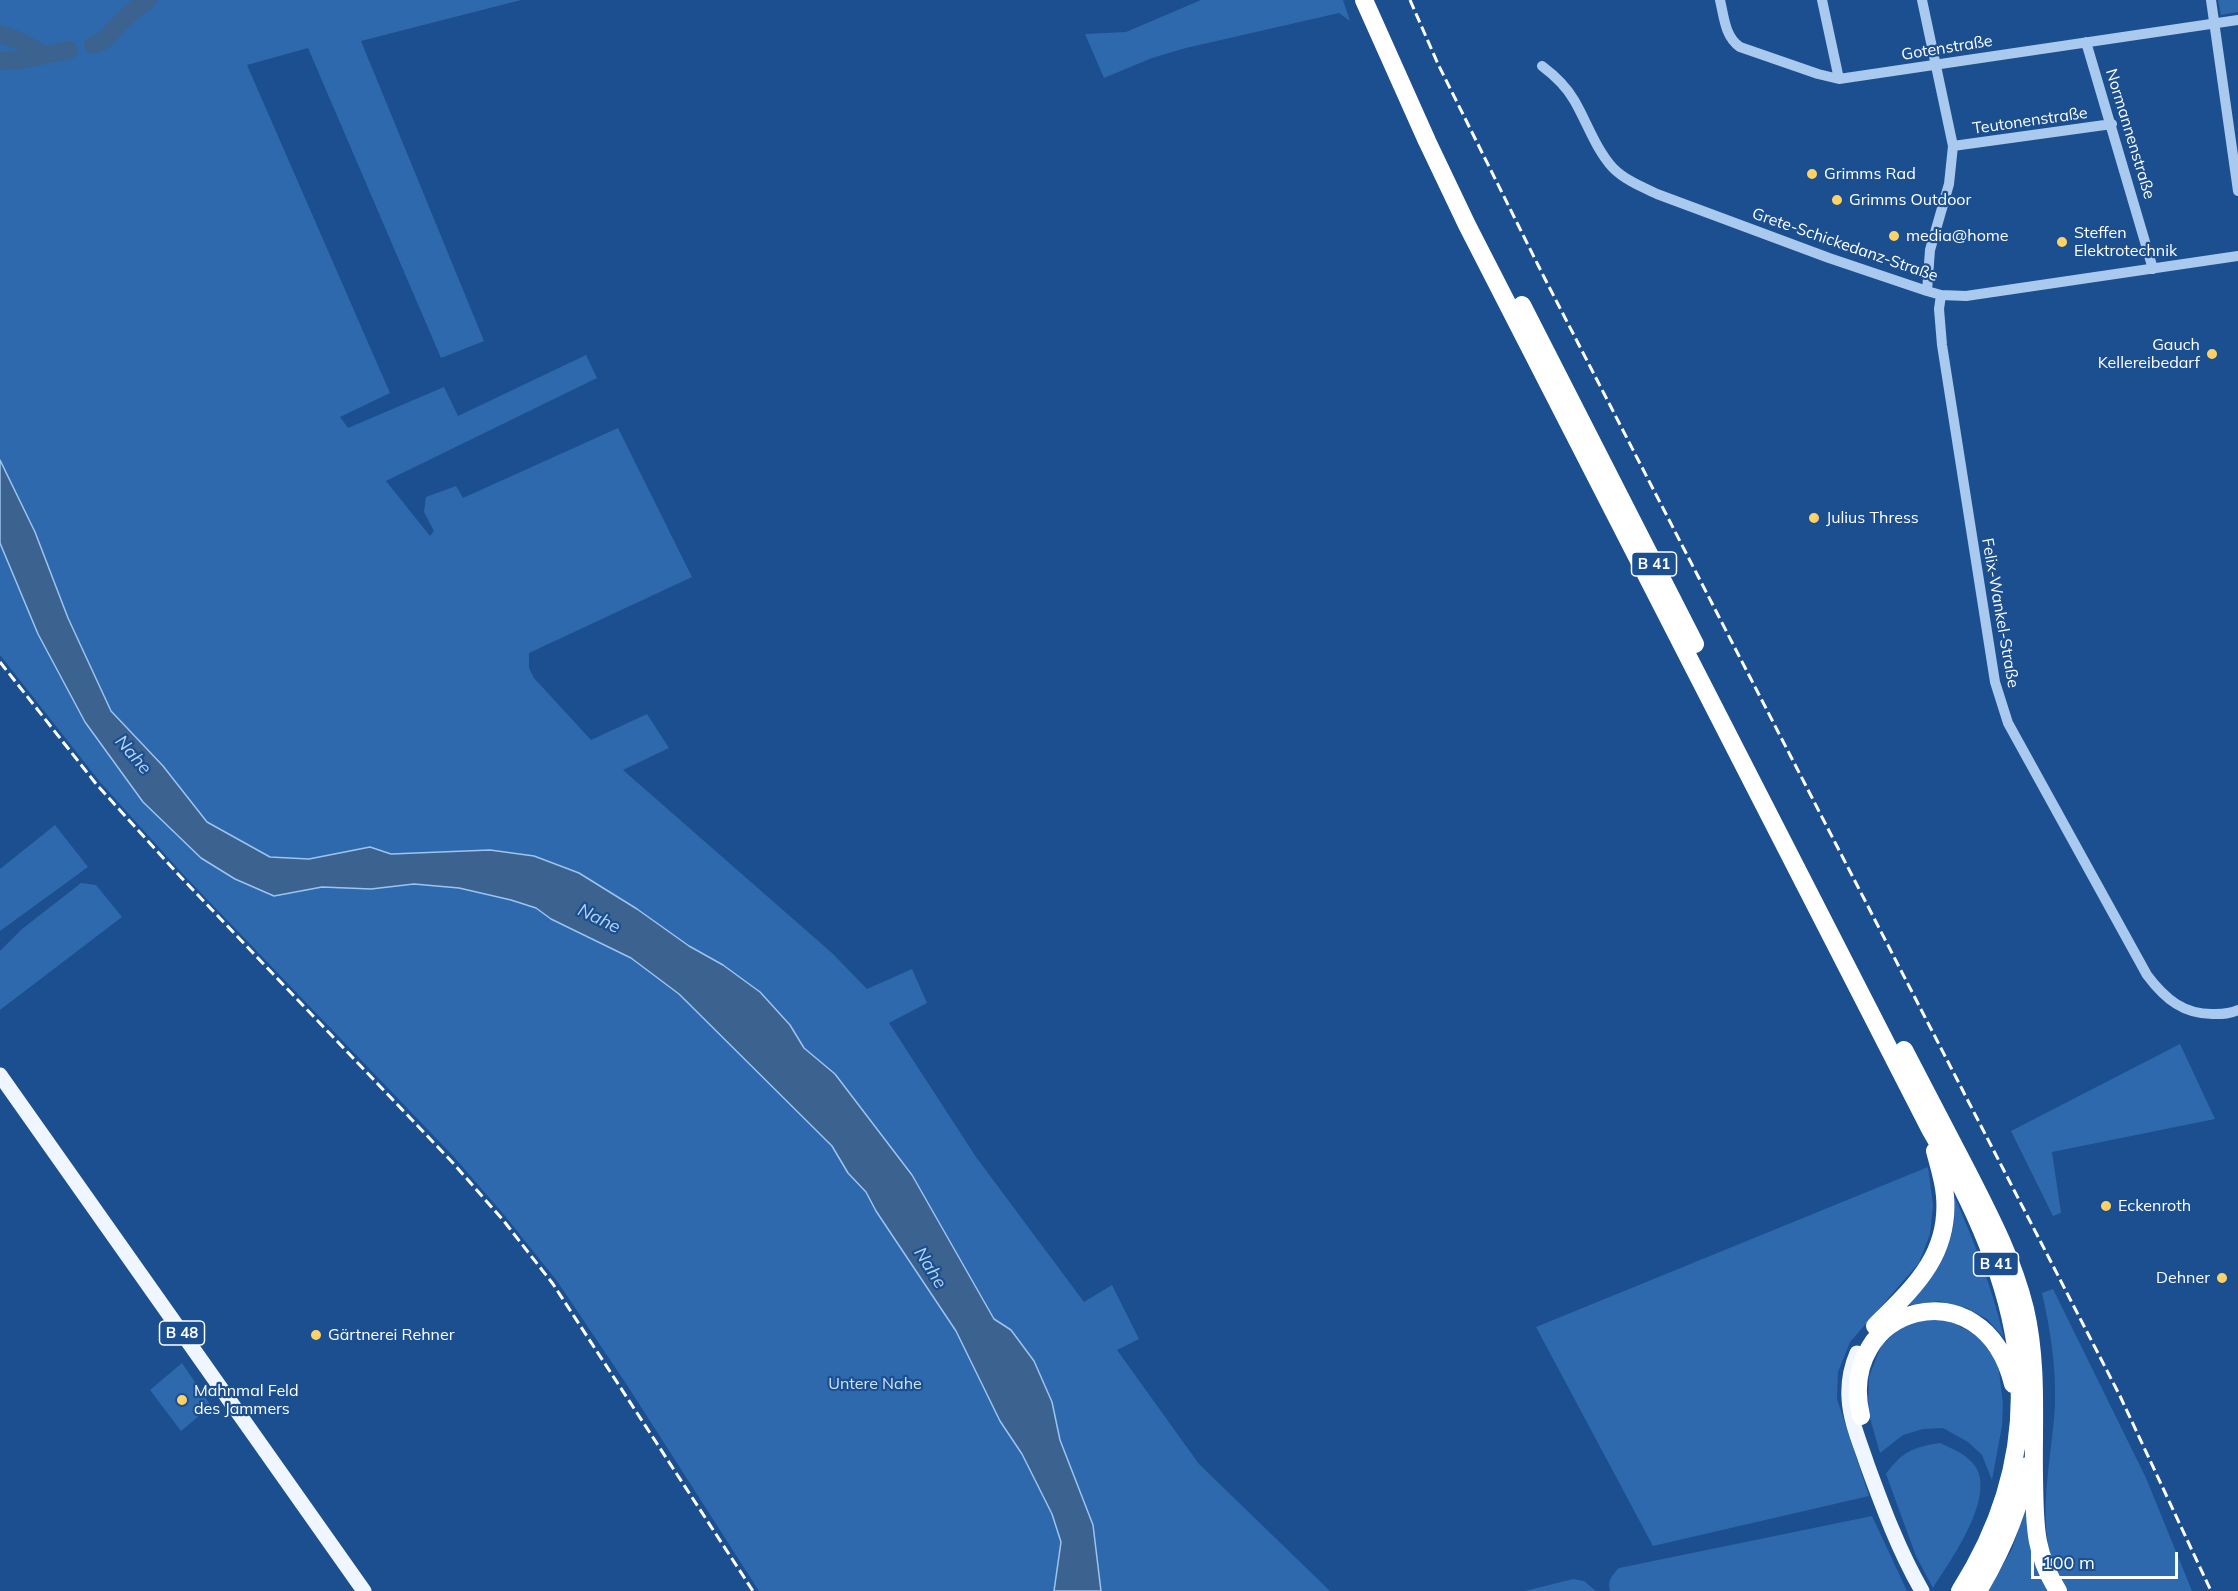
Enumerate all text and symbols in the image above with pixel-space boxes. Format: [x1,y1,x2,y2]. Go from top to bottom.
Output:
street label: Gotenstraße [1900,31,1994,65]
street label: Normannenstraße [2101,67,2159,201]
street label: Teutonenstraße [1971,103,2089,139]
place label: Grimms Rad [1824,164,1916,184]
marker: Grimms Rad [1805,167,1819,181]
place label: Grimms Outdoor [1849,190,1971,210]
marker: Grimms Outdoor [1830,193,1844,207]
street label: Grete-Schickedanz-Straße [1750,204,1940,286]
place label: Steffen Elektrotechnik [2074,223,2177,261]
place label: media@home [1906,226,2009,246]
marker: media@home [1887,229,1901,243]
marker: Steffen Elektrotechnik [2055,235,2069,249]
place label: Gauch Kellereibedarf [2098,335,2200,373]
marker: Gauch Kellereibedarf [2205,347,2219,361]
place label: Julius Thress [1826,508,1919,528]
marker: Julius Thress [1807,511,1821,525]
street label: Felix-Wankel-Straße [1977,537,2023,689]
road number: B 41 [1632,552,1676,576]
water label: Nahe [110,731,156,779]
water label: Nahe [574,900,624,938]
place label: Eckenroth [2118,1196,2191,1216]
marker: Eckenroth [2099,1199,2113,1213]
water label: Nahe [909,1243,951,1293]
road number: B 41 [1974,1252,2018,1276]
place label: Dehner [2156,1268,2210,1288]
marker: Dehner [2215,1271,2229,1285]
road number: B 48 [160,1321,204,1345]
place label: Gärtnerei Rehner [328,1325,454,1345]
marker: Gärtnerei Rehner [309,1328,323,1342]
park label: Untere Nahe [828,1374,922,1394]
place label: Mahnmal Feld des Jammers [194,1381,299,1419]
marker: Mahnmal Feld des Jammers [175,1393,189,1407]
scale bar [2034,1540,2181,1578]
text: 100 m [2042,1551,2095,1574]

